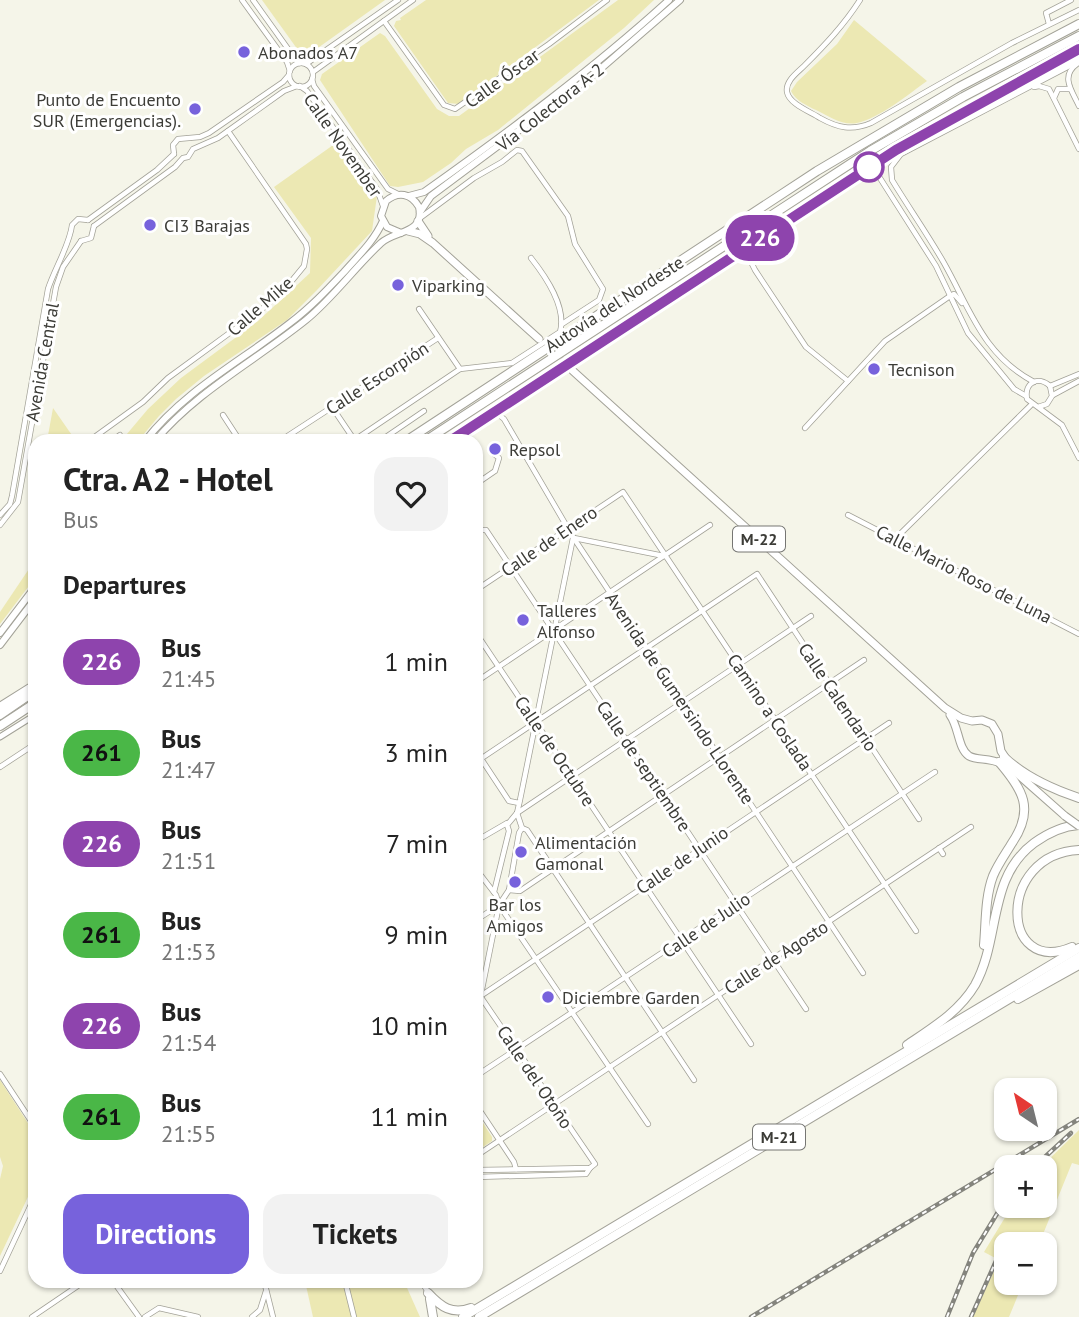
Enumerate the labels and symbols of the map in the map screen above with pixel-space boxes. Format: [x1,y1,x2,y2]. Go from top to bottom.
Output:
place label: Abonados A7 [258,41,358,64]
street label: Calle Óscar [460,43,544,113]
marker: Abonados A7 [236,44,252,60]
street label: Vía Colectora A-2 [491,58,608,157]
place label: Punto de Encuento SUR (Emergencias). [33,88,181,132]
street label: Calle November [299,88,387,202]
marker: Punto de Encuento SUR (Emergencias). [187,101,203,117]
unlabelled marker [854,152,884,182]
place label: CI3 Barajas [164,214,250,237]
line badge: 226 [720,215,800,261]
marker: CI3 Barajas [142,217,158,233]
street label: Autovía del Nordeste [540,251,688,357]
street label: Calle Mike [222,271,298,341]
place label: Viparking [411,274,485,297]
marker: Viparking [390,277,406,293]
street label: Avenida Central [20,300,64,423]
street label: Calle Escorpión [321,336,433,420]
place label: Tecnison [888,358,955,381]
marker: Tecnison [866,361,882,377]
place label: Repsol [509,438,561,461]
marker: Repsol [487,441,503,457]
street label: Calle de Enero [496,500,602,582]
street label: Calle Mario Roso de Luna [872,520,1056,628]
road number: M-22 [733,526,785,552]
street label: Avenida de Gumersindo Llorente [600,588,760,808]
place label: Talleres Alfonso [537,599,597,643]
marker: Talleres Alfonso [515,612,531,628]
street label: Calle Calendario [793,638,883,756]
street label: Camino a Coslada [722,649,818,775]
street label: Calle de Octubre [510,691,600,811]
street label: Calle de septiembre [592,696,696,836]
street label: Calle de Junio [632,821,732,899]
place label: Alimentación Gamonal [535,831,637,875]
marker: Alimentación Gamonal [513,844,529,860]
marker: Bar los Amigos [507,874,523,890]
street label: Calle de Julio [657,887,755,963]
place label: Bar los Amigos [487,893,543,937]
street label: Calle de Agosto [720,915,832,999]
place label: Diciembre Garden [562,986,700,1009]
marker: Diciembre Garden [540,989,556,1005]
street label: Calle del Otoño [492,1021,578,1133]
north arrow [994,1078,1057,1141]
road number: M-21 [753,1124,805,1149]

